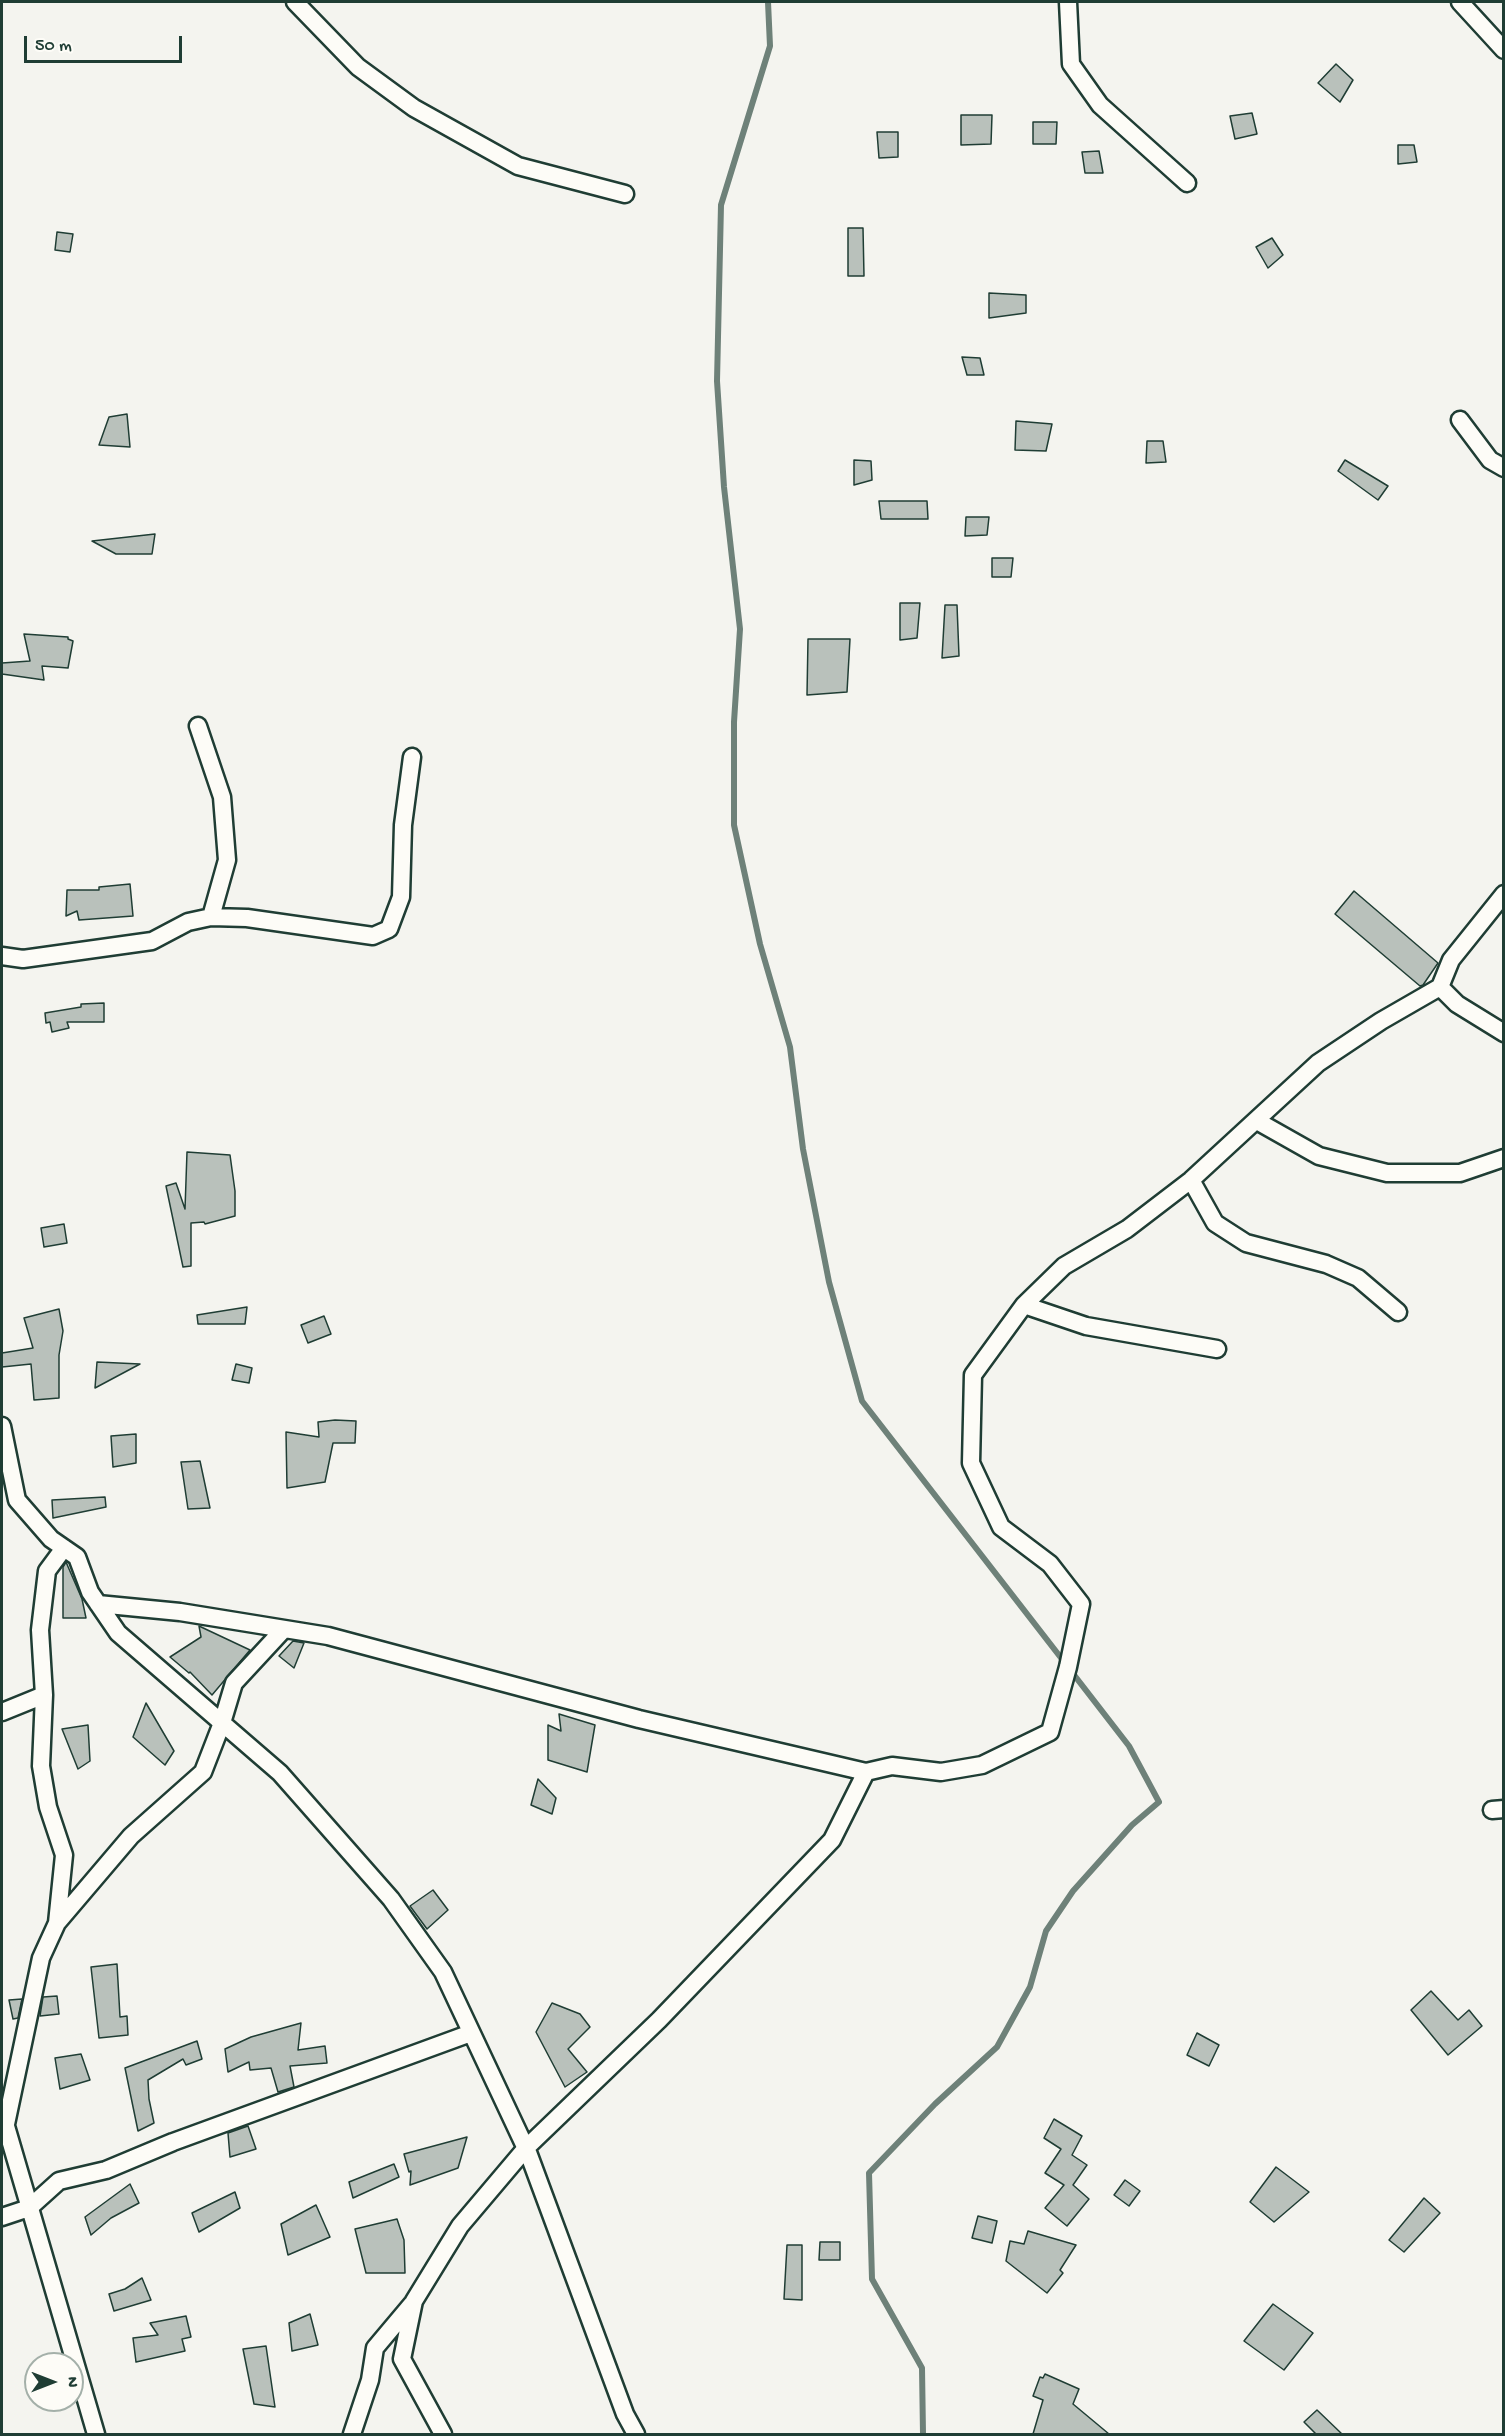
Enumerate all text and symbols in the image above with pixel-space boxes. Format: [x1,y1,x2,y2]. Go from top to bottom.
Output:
scale bar [27,24,184,62]
text: 50 m [35,36,72,57]
north arrow [24,2352,84,2412]
text: N [61,2377,80,2387]

